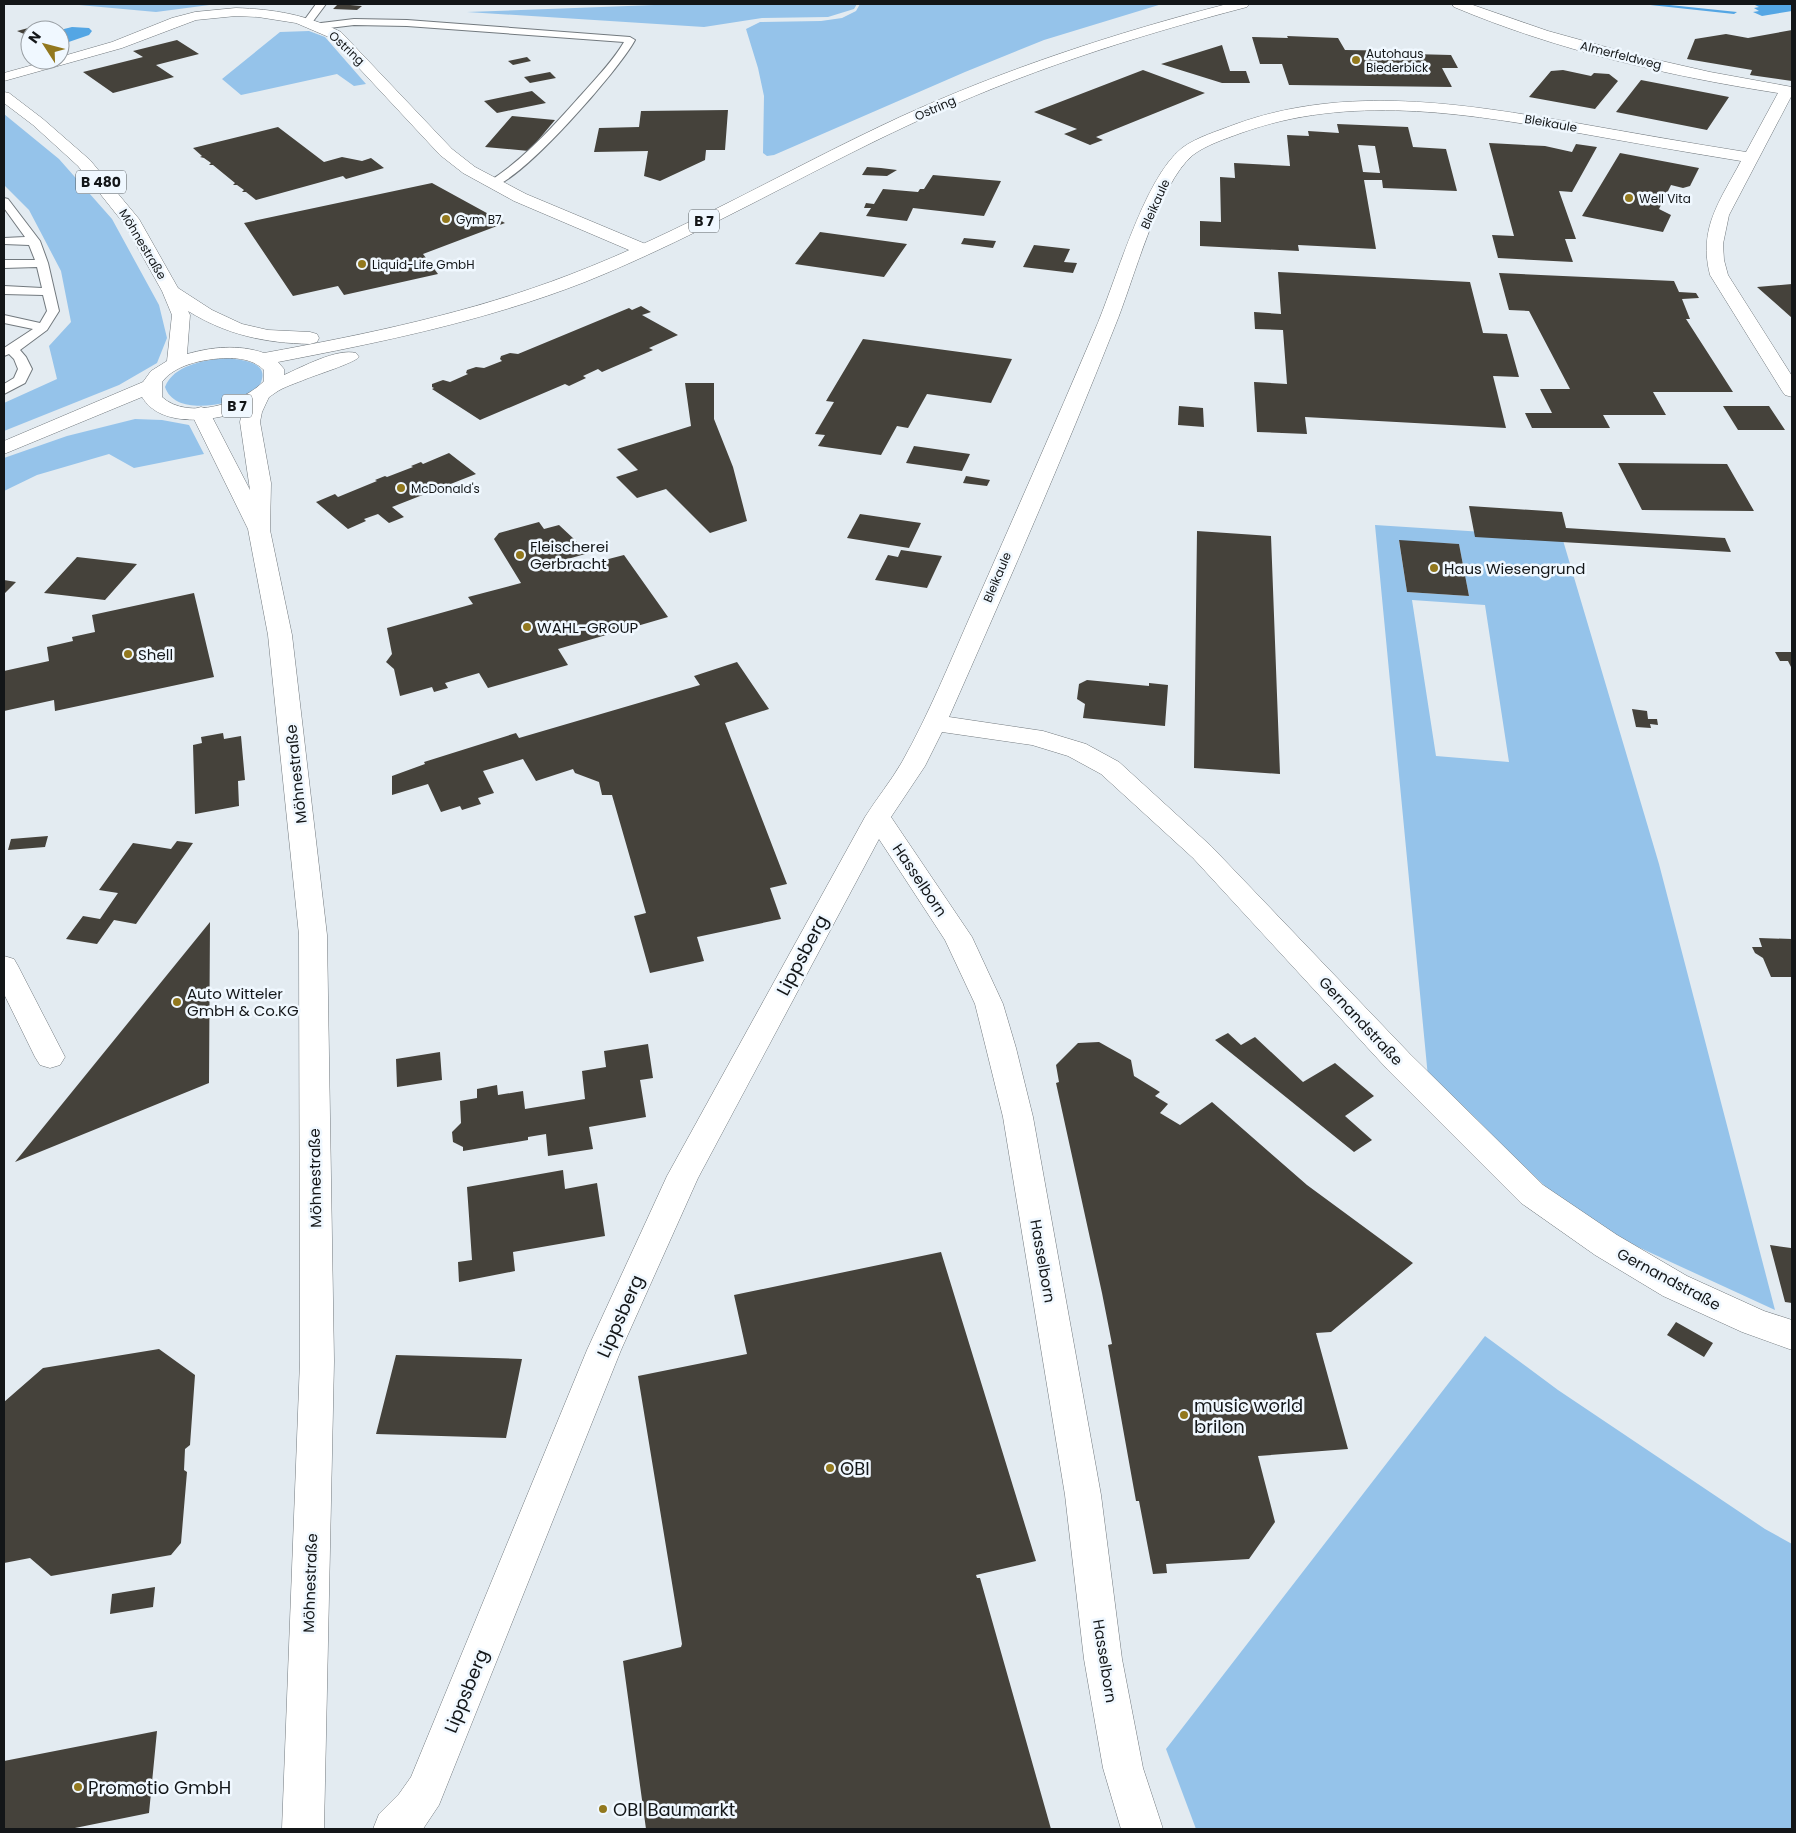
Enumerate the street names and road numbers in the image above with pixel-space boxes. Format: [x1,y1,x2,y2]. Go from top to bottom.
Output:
street label: Ostring [325,27,369,69]
street label: Almerfeldweg [1579,37,1663,73]
street label: Ostring [912,91,958,125]
street label: Bleikaule [1523,110,1579,136]
road number: B 480 [76,170,126,193]
street label: Bleikaule [1136,176,1174,232]
street label: Möhnestraße [115,205,171,283]
road number: B 7 [689,210,719,232]
road number: B 7 [222,394,252,418]
street label: Bleikaule [979,549,1015,605]
street label: Möhnestraße [280,723,312,825]
street label: Hasselborn [888,839,952,921]
street label: Lippsberg [770,910,834,1000]
street label: Gernandstraße [1314,972,1408,1070]
street label: Möhnestraße [304,1128,326,1228]
street label: Hasselborn [1025,1218,1061,1304]
street label: Gernandstraße [1613,1243,1725,1315]
street label: Lippsberg [591,1271,649,1361]
street label: Möhnestraße [298,1533,322,1633]
street label: Hasselborn [1088,1618,1122,1704]
street label: Lippsberg [438,1645,494,1737]

